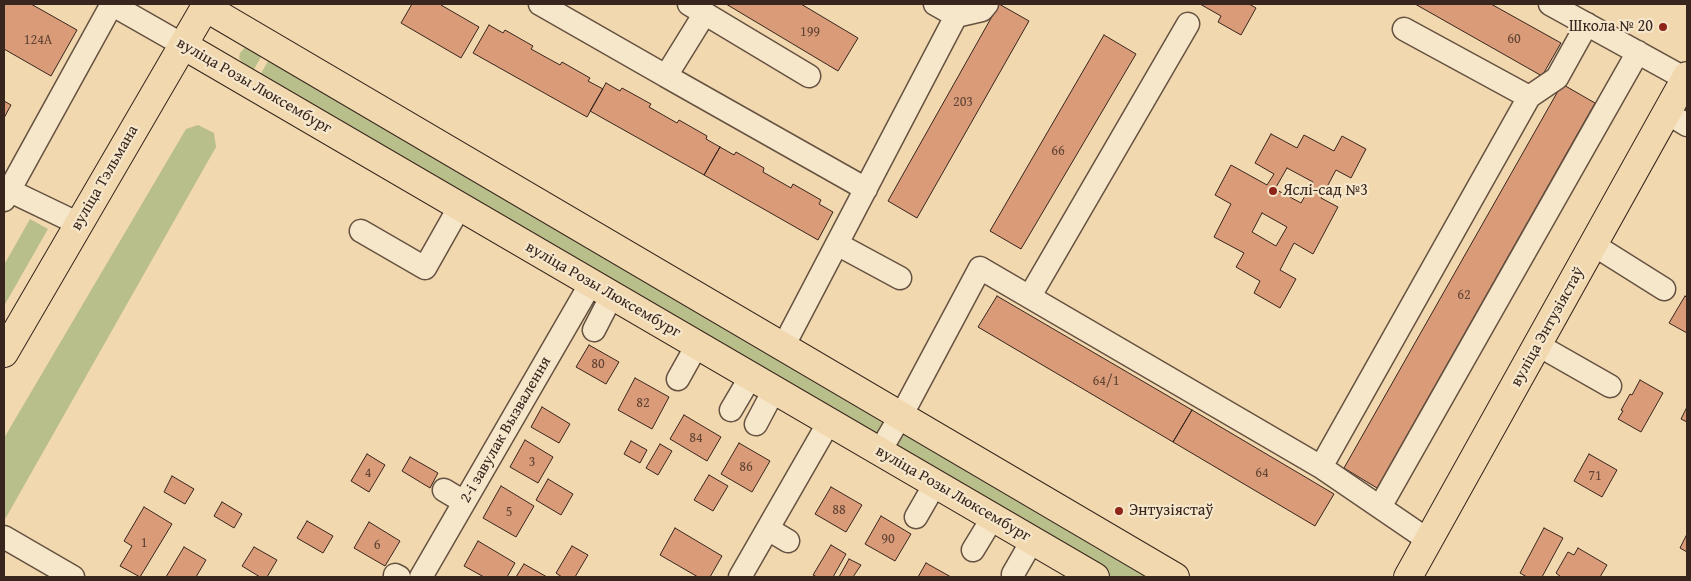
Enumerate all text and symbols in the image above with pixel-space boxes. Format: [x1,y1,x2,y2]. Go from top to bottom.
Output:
place label: Школа № 20 [1569,17,1653,37]
marker: Школа № 20 [1657,21,1669,33]
house number: 199 [800,24,820,40]
house number: 60 [1507,31,1521,47]
house number: 124А [24,32,52,48]
street label: вуліца Розы Люксембург [173,34,335,138]
house number: 203 [953,94,973,110]
street label: вуліца Тэльмана [67,122,143,234]
house number: 66 [1051,143,1065,159]
place label: Яслі-сад №3 [1283,181,1368,201]
marker: Яслі-сад №3 [1267,185,1279,197]
street label: вуліца Розы Люксембург [522,238,684,342]
street label: вуліца Энтузіястаў [1507,264,1589,390]
house number: 62 [1457,287,1471,303]
street label: 2-і завулак Вызвалення [456,353,556,507]
house number: 80 [591,356,605,372]
house number: 64/1 [1093,373,1119,389]
house number: 82 [636,395,650,411]
house number: 84 [689,430,703,446]
street label: вуліца Розы Люксембург [872,442,1034,546]
house number: 3 [529,454,535,470]
house number: 86 [739,459,753,475]
house number: 4 [365,465,371,481]
house number: 64 [1255,465,1269,481]
house number: 71 [1588,468,1602,484]
place label: Энтузіястаў [1129,501,1213,521]
house number: 88 [832,502,846,518]
house number: 5 [506,504,512,520]
marker: Энтузіястаў [1113,505,1125,517]
house number: 90 [881,531,895,547]
house number: 1 [141,535,147,551]
house number: 6 [374,537,380,553]

